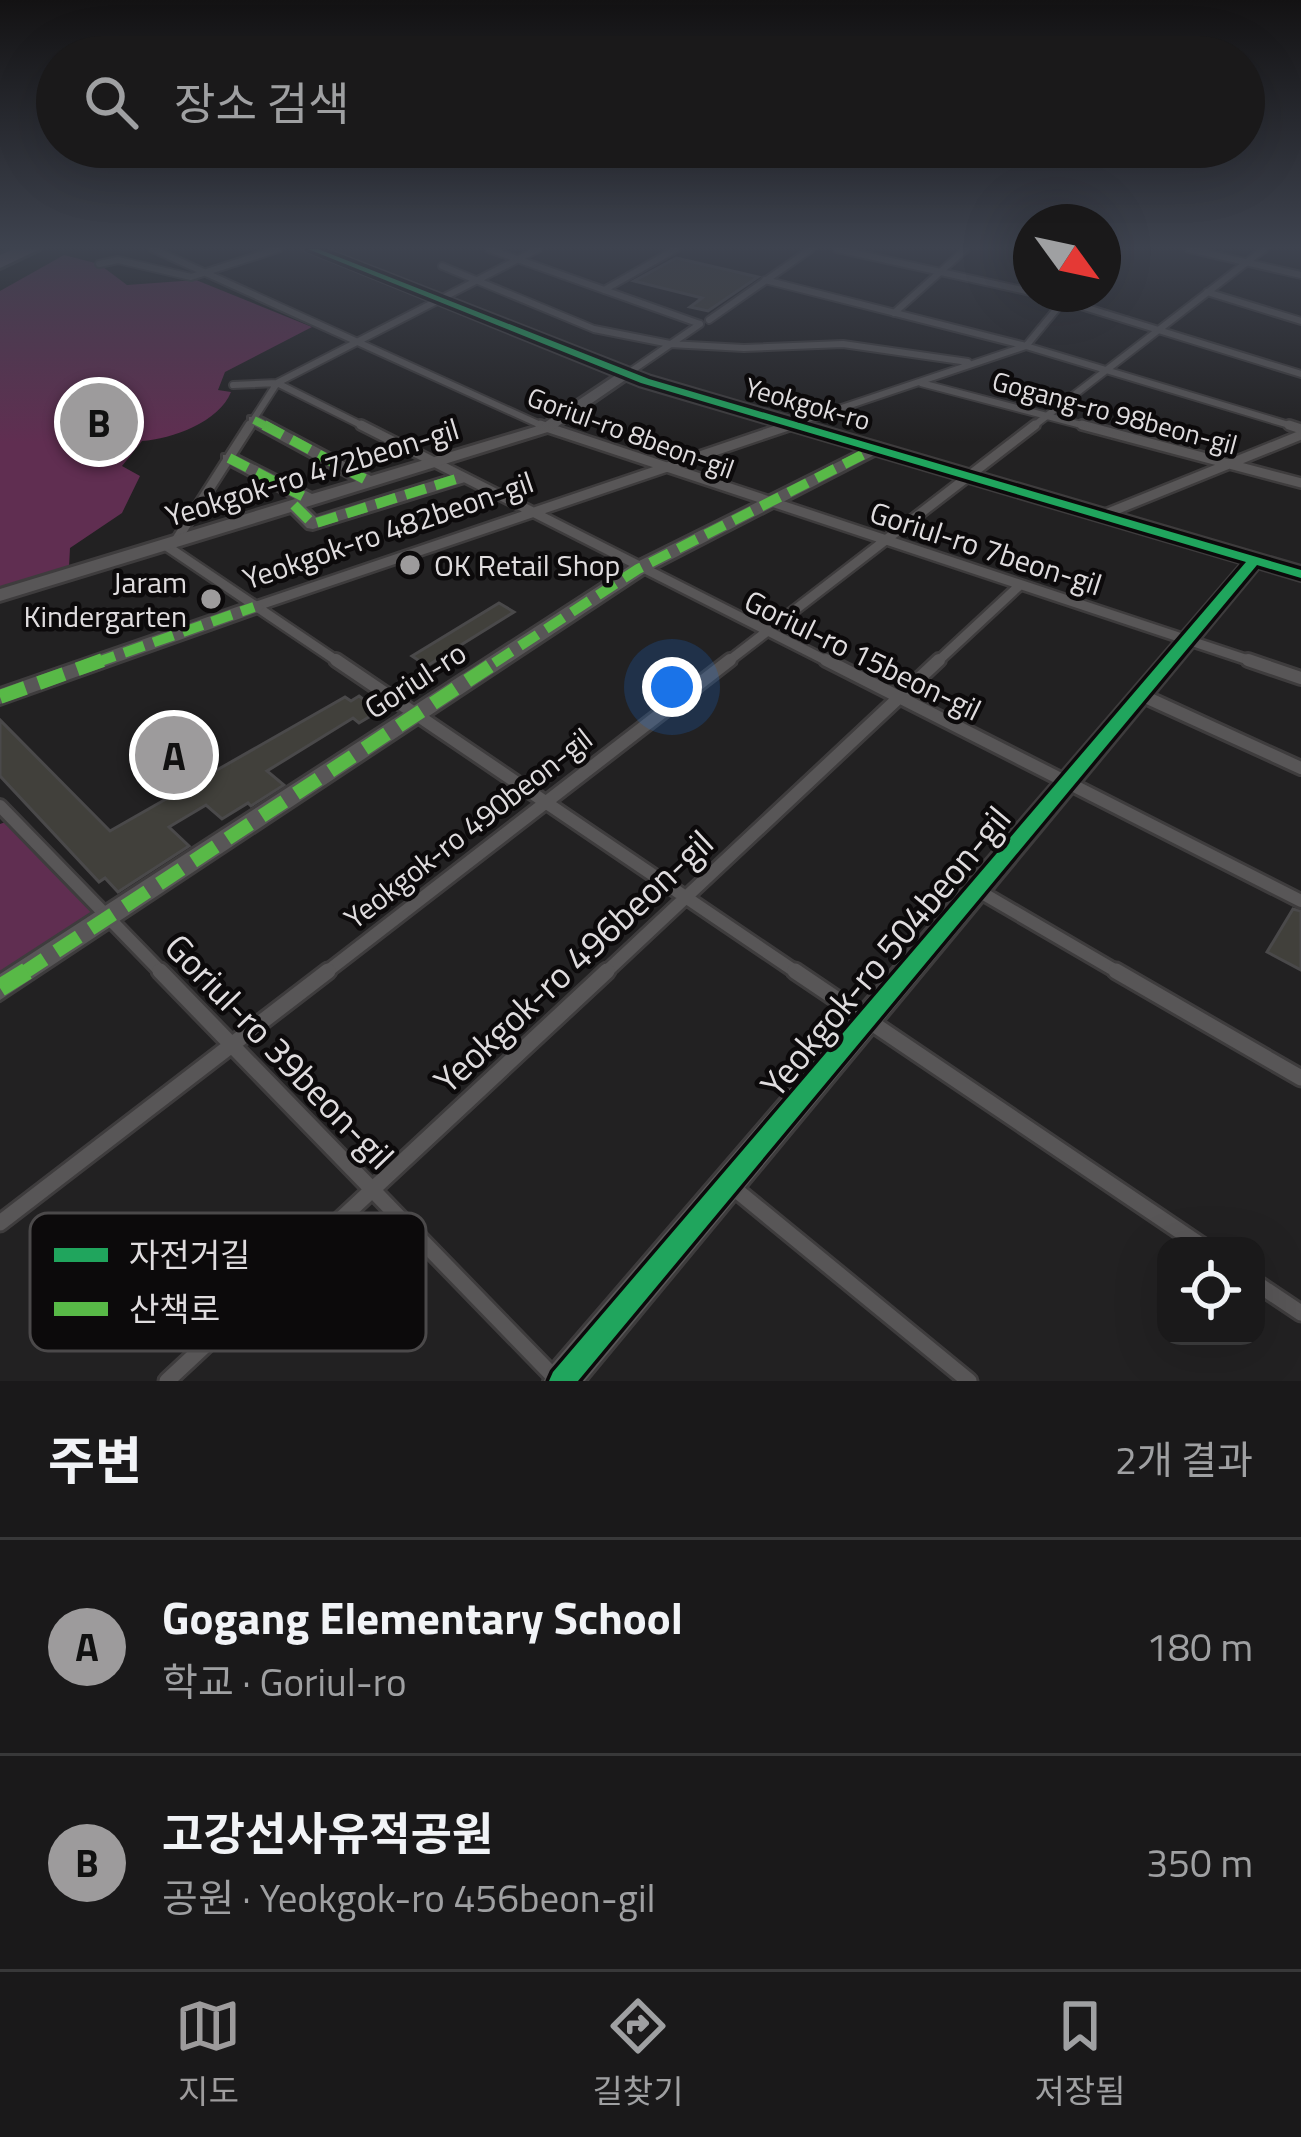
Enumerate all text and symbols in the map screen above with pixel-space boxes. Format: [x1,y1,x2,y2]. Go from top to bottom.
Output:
search box [36,36,1265,168]
icon: search [78,69,144,135]
text: 장소 검색 [174,69,350,137]
north arrow [1013,204,1121,312]
street label: Gogang-ro 98beon-gil [988,360,1242,464]
street label: Yeokgok-ro [741,366,875,440]
street label: Goriul-ro 8beon-gil [522,376,740,488]
pin: B [60,377,138,467]
street label: Yeokgok-ro 472beon-gil [160,405,464,539]
street label: Yeokgok-ro 482beon-gil [236,459,540,601]
street label: Goriul-ro 7beon-gil [864,489,1108,607]
place label: OK Retail Shop [434,542,620,588]
marker: OK Retail Shop [397,552,423,578]
place label: Jaram Kindergarten [23,559,187,639]
street label: Goriul-ro 15beon-gil [737,578,989,732]
marker: Jaram Kindergarten [198,586,224,612]
street label: Goriul-ro [355,630,475,730]
your location [642,657,702,717]
pin: A [135,710,213,800]
street label: Yeokgok-ro 490beon-gil [334,716,602,940]
street label: Yeokgok-ro 504beon-gil [746,793,1024,1109]
street label: Yeokgok-ro 496beon-gil [421,816,725,1106]
street label: Goriul-ro 39beon-gil [153,920,407,1182]
legend [30,1213,426,1351]
text: 자전거길 [129,1230,250,1280]
map controls [1157,1237,1265,1345]
button: locate [1157,1237,1265,1345]
text: 산책로 [129,1284,220,1334]
text: 주변 [48,1421,142,1499]
text: 2개 결과 [1115,1430,1253,1489]
text: Gogang Elementary School [162,1583,683,1651]
text: A [75,1617,99,1676]
text: 180 m [1146,1617,1253,1676]
text: 학교 · Goriul-ro [162,1652,407,1711]
text: 고강선사유적공원 [162,1799,493,1867]
text: B [75,1833,99,1892]
text: 350 m [1146,1833,1253,1892]
text: 공원 · Yeokgok-ro 456beon-gil [162,1868,655,1927]
tab: 지도 [175,1993,241,2116]
tab: 길찾기 [592,1993,684,2116]
tab: 저장됨 [1034,1993,1126,2116]

